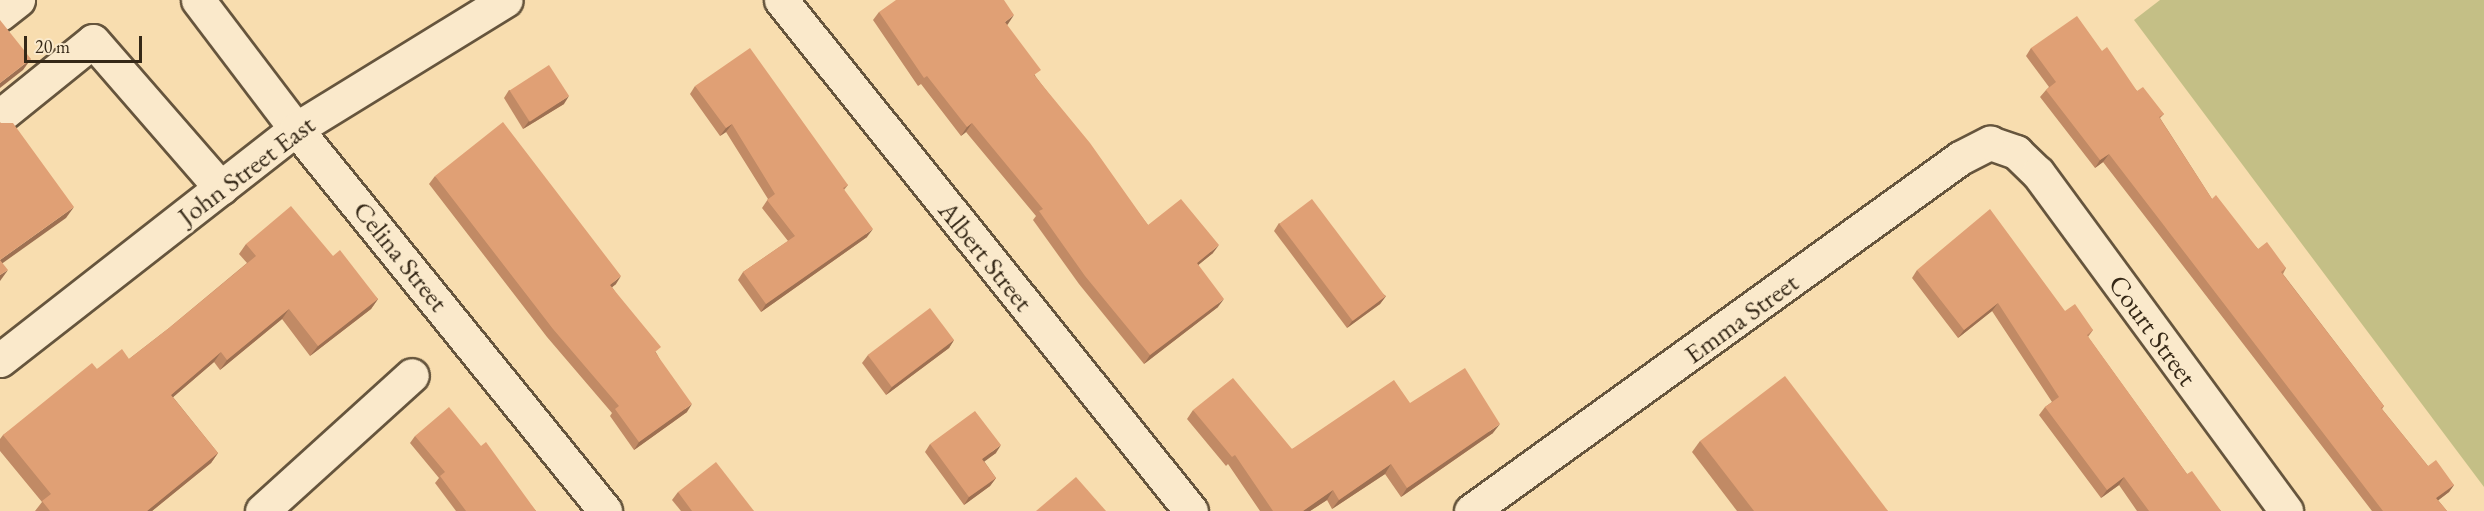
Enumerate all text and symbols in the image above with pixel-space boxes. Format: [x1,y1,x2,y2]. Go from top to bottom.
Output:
scale bar [27,24,146,62]
text: 20 m [35,35,70,58]
street label: John Street East [171,108,321,232]
street label: Celina Street [347,194,455,318]
street label: Albert Street [932,195,1040,317]
street label: Emma Street [1678,266,1804,370]
street label: Court Street [2102,268,2204,392]

